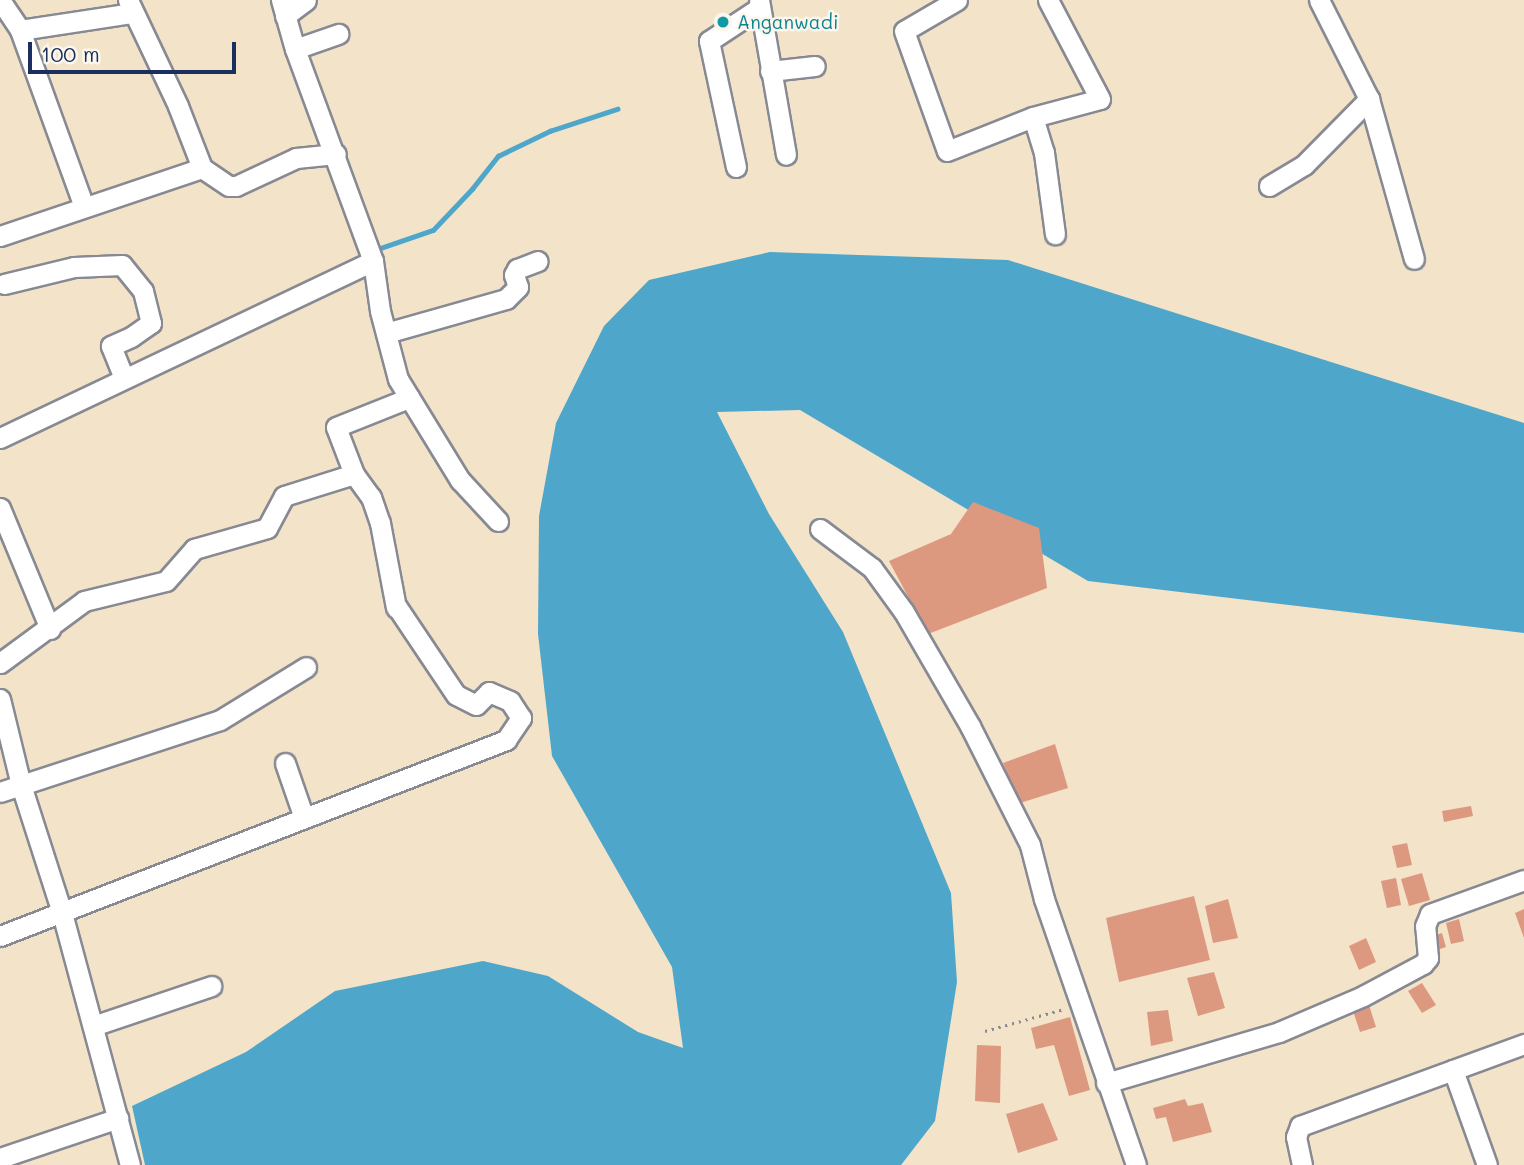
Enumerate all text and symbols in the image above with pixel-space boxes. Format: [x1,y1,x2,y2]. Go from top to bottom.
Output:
place label: Anganwadi [737,11,838,33]
marker: Anganwadi [715,14,731,30]
scale bar [32,28,240,72]
text: 100 m [41,40,100,67]

